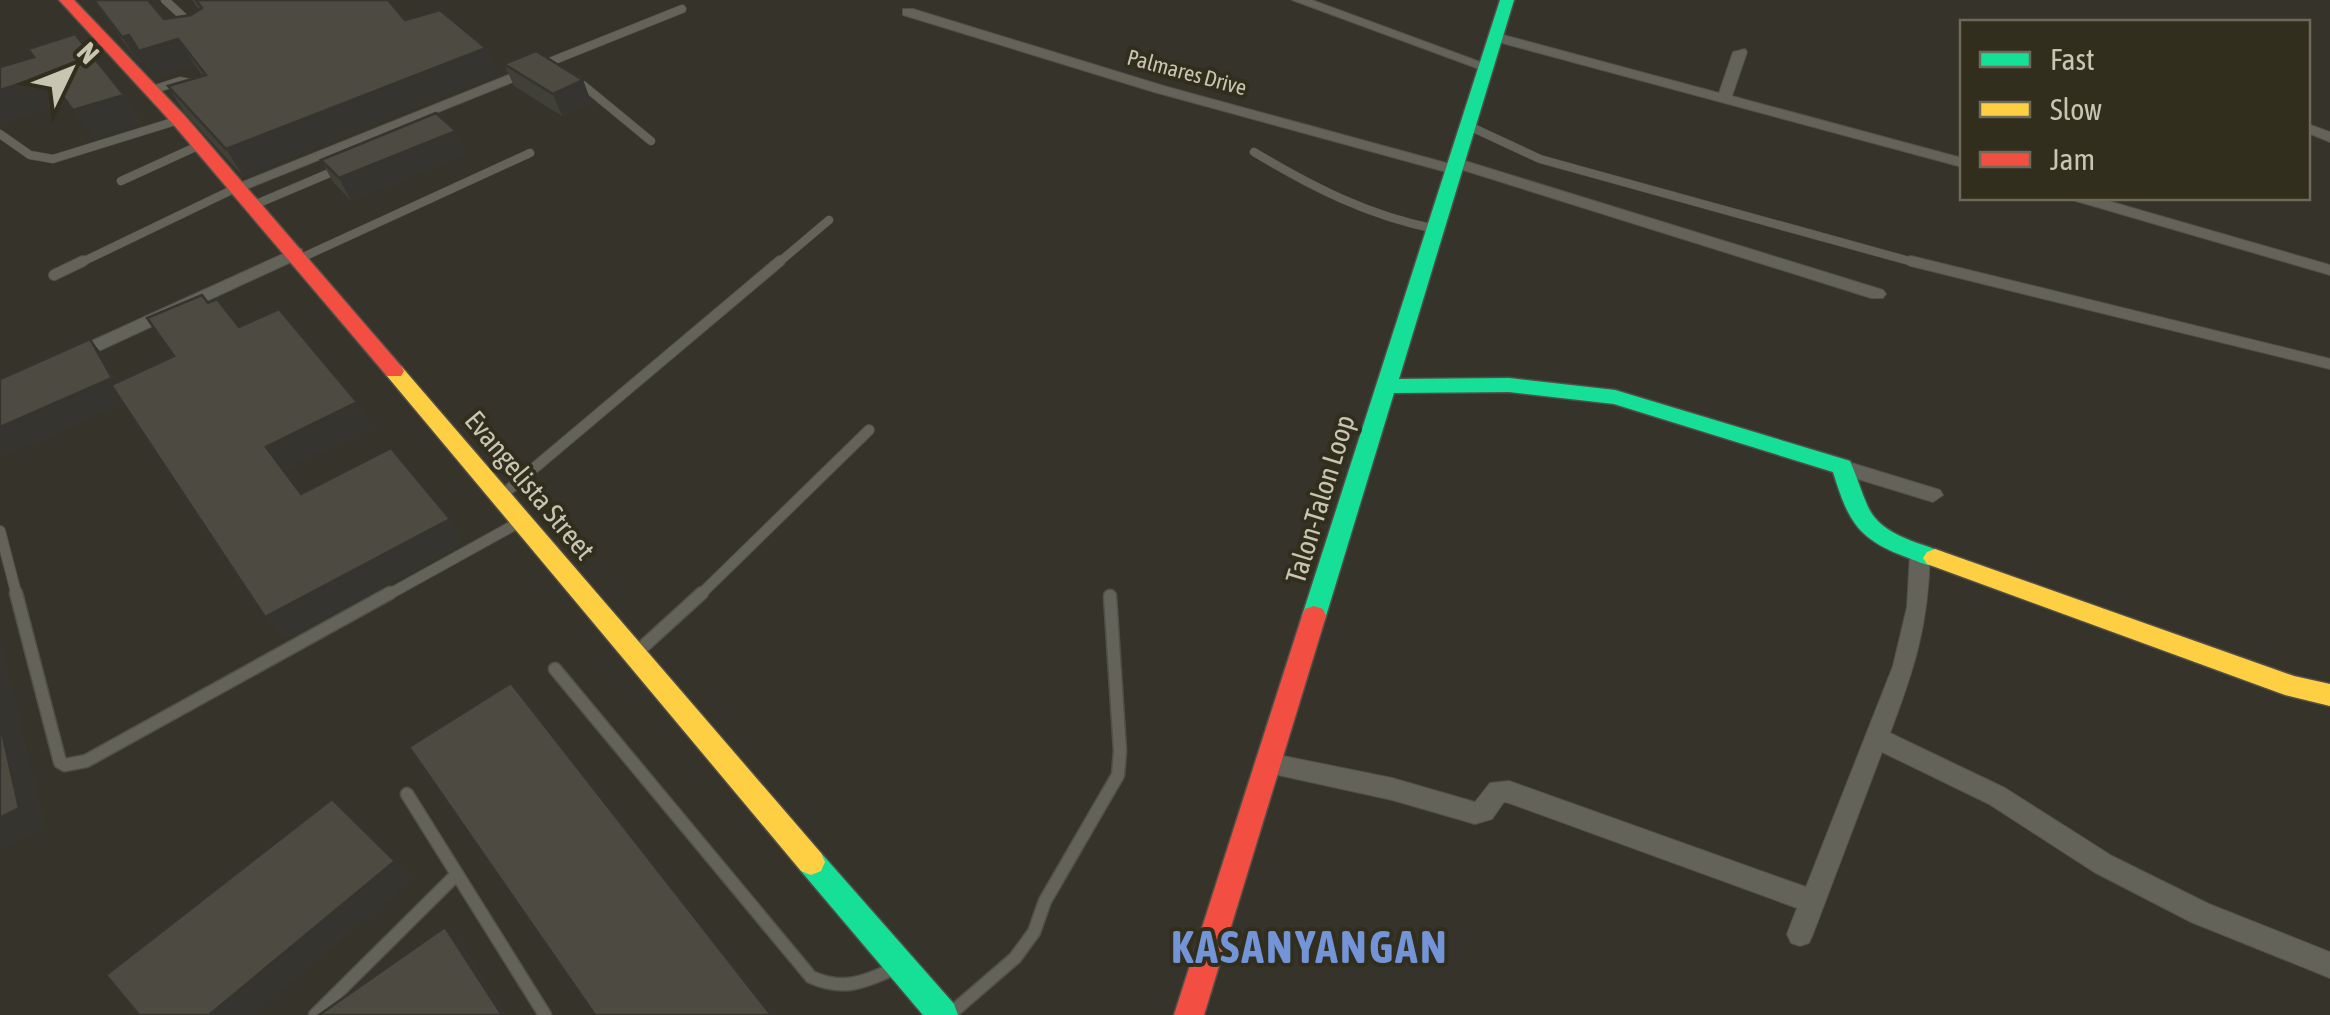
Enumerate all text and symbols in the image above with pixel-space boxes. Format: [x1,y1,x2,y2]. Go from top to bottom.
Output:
north arrow [20,20,120,120]
legend [1960,20,2310,200]
text: N [71,36,106,70]
text: Fast [2050,42,2095,76]
street label: Palmares Drive [1125,44,1250,100]
text: Slow [2050,92,2102,126]
text: Jam [2050,142,2095,176]
street label: Evangelista Street [459,404,601,566]
street label: Talon-Talon Loop [1279,411,1361,587]
district label: KASANYANGAN [1171,921,1449,973]

